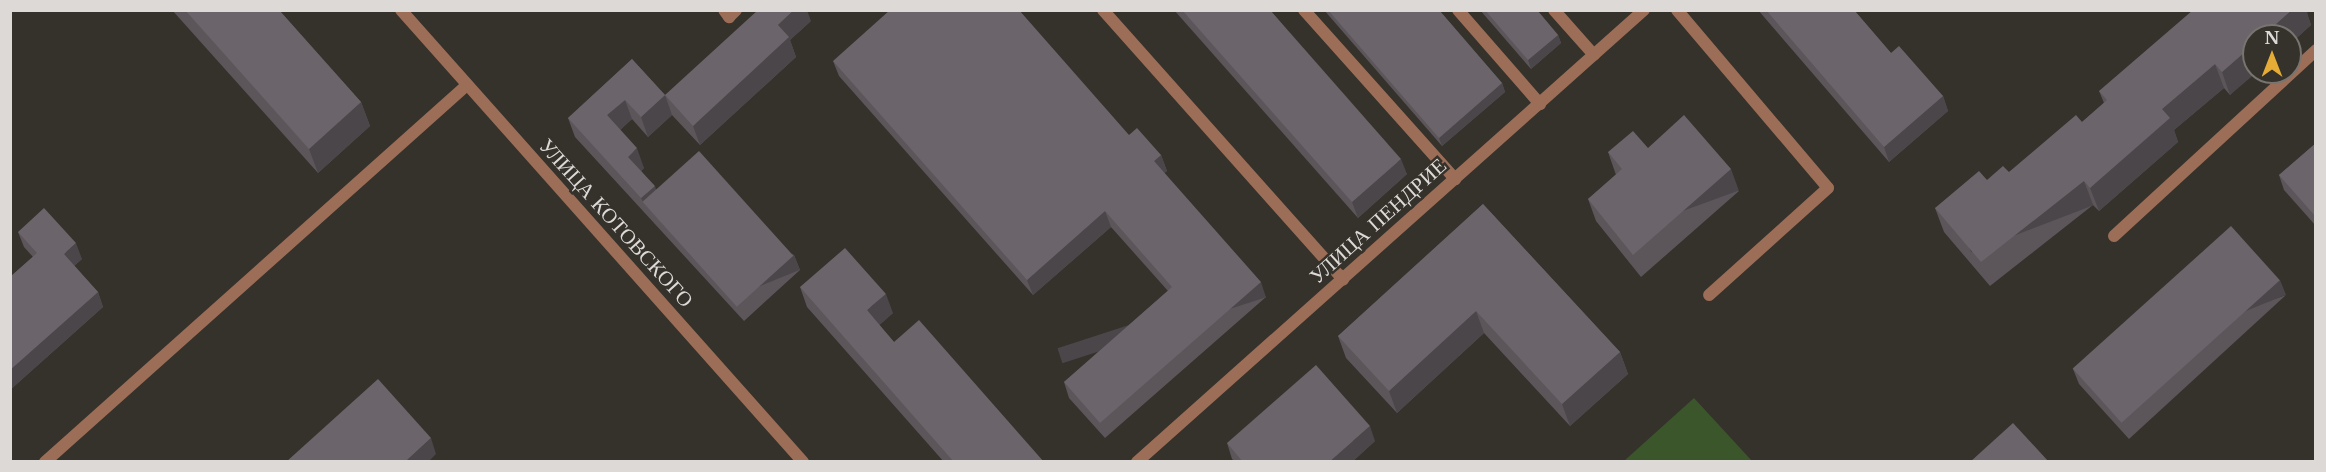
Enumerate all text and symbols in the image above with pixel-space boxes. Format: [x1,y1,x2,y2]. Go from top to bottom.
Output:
north arrow [2242,24,2302,84]
text: N [2264,28,2280,48]
street label: УЛИЦА КОТОВСКОГО [534,134,698,312]
street label: УЛИЦА ПЕНДРИЕ [1304,153,1452,289]

